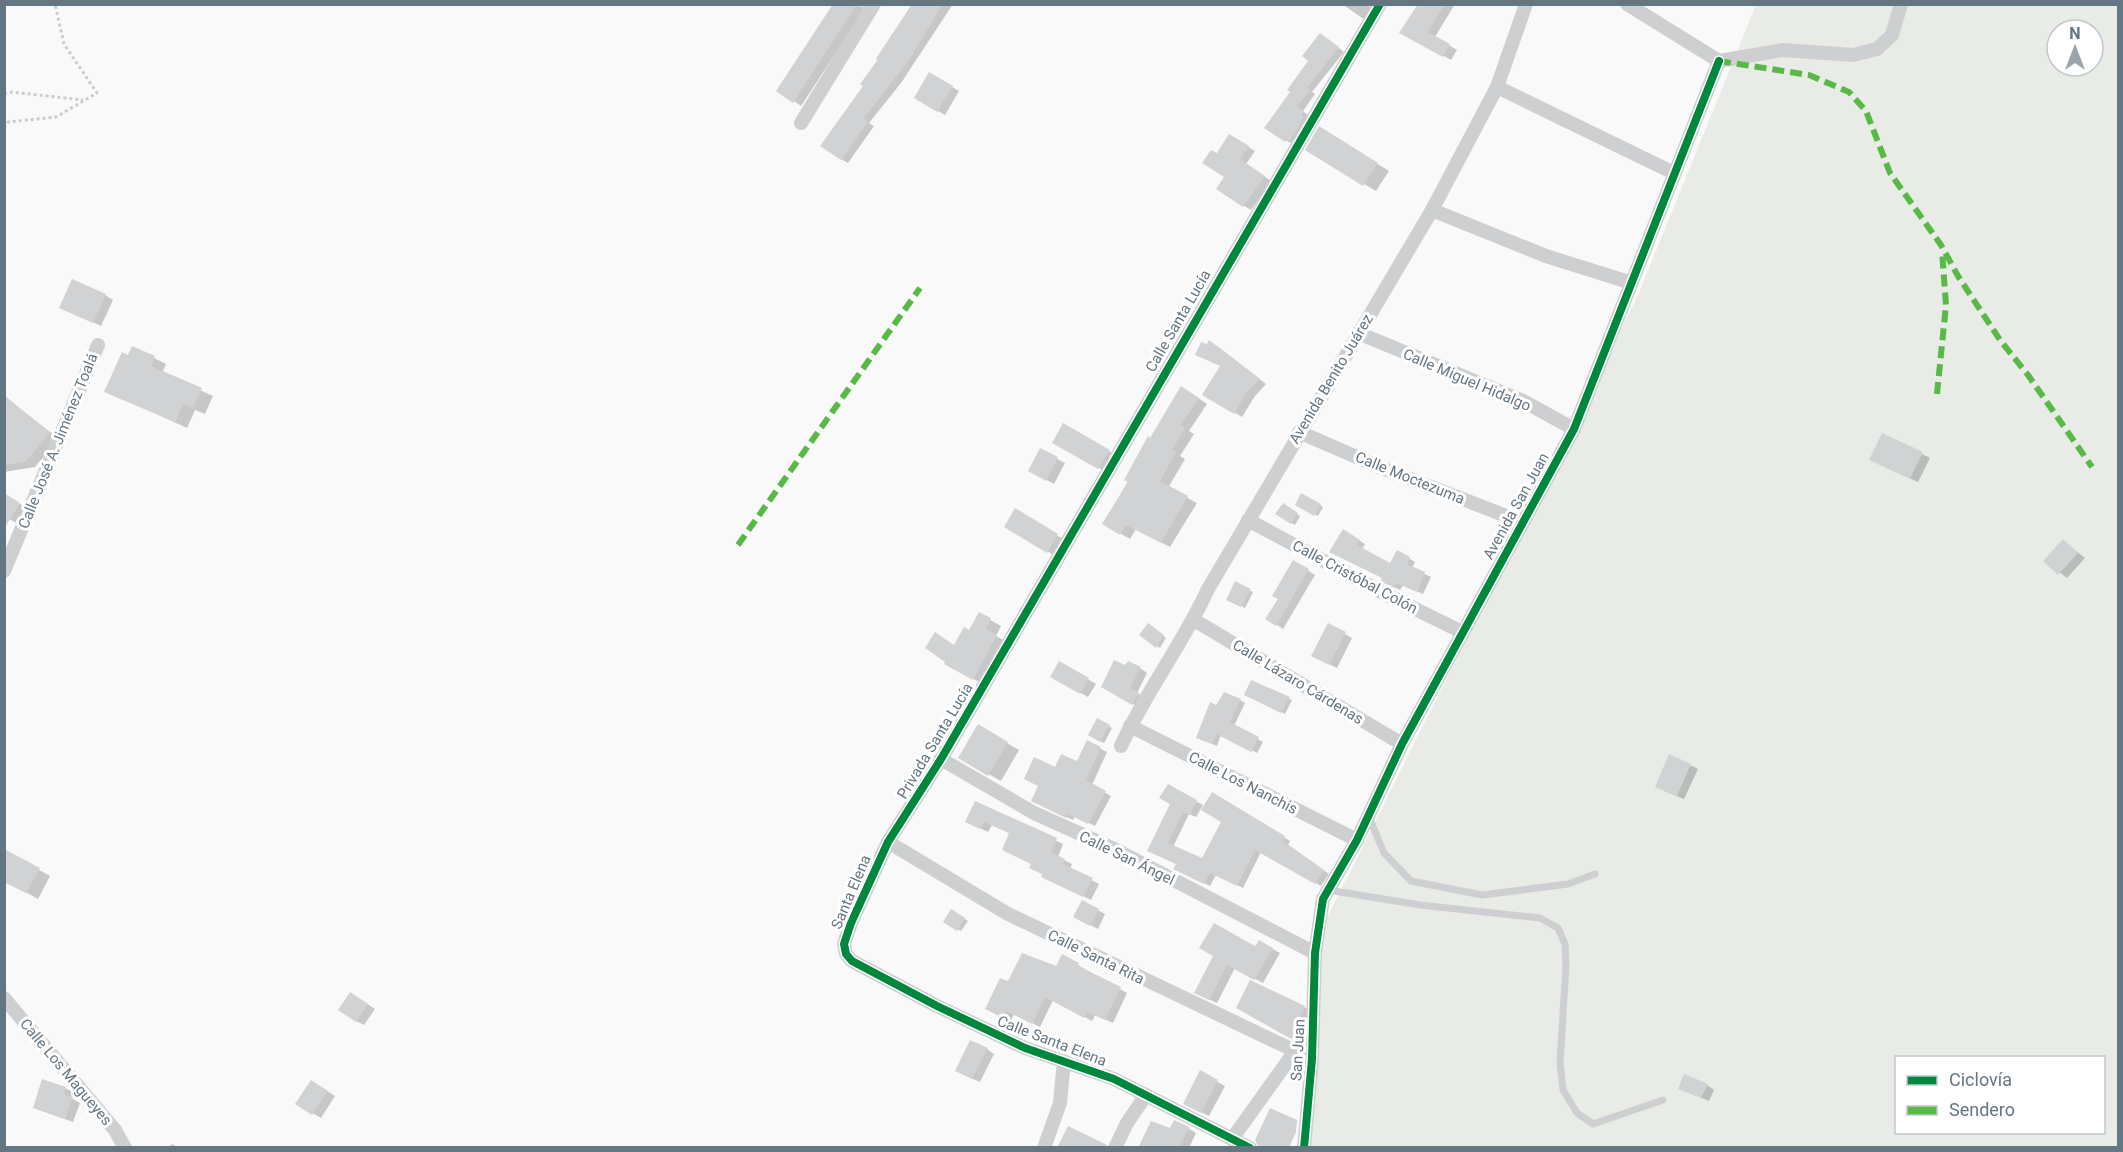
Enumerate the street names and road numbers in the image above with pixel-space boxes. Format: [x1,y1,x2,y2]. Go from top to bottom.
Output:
street label: Calle Santa Lucía [1142,267,1214,375]
street label: Avenida Benito Juárez [1285,311,1377,447]
street label: Calle Miguel Hidalgo [1400,345,1534,415]
street label: Calle José A. Jiménez Toalá [15,351,101,531]
street label: Calle Moctezuma [1353,448,1467,508]
street label: Avenida San Juan [1479,450,1553,562]
street label: Calle Cristóbal Colón [1289,536,1421,618]
street label: Calle Lázaro Cárdenas [1229,636,1367,728]
street label: Privada Santa Lucía [893,680,977,802]
street label: Calle Los Nanchis [1186,748,1300,818]
street label: Calle San Ángel [1076,827,1178,889]
street label: Santa Elena [827,852,875,932]
street label: Calle Santa Rita [1045,926,1147,988]
street label: Calle Santa Elena [995,1012,1109,1070]
street label: Calle Los Magueyes [16,1015,116,1129]
street label: San Juan [1287,1019,1309,1081]

